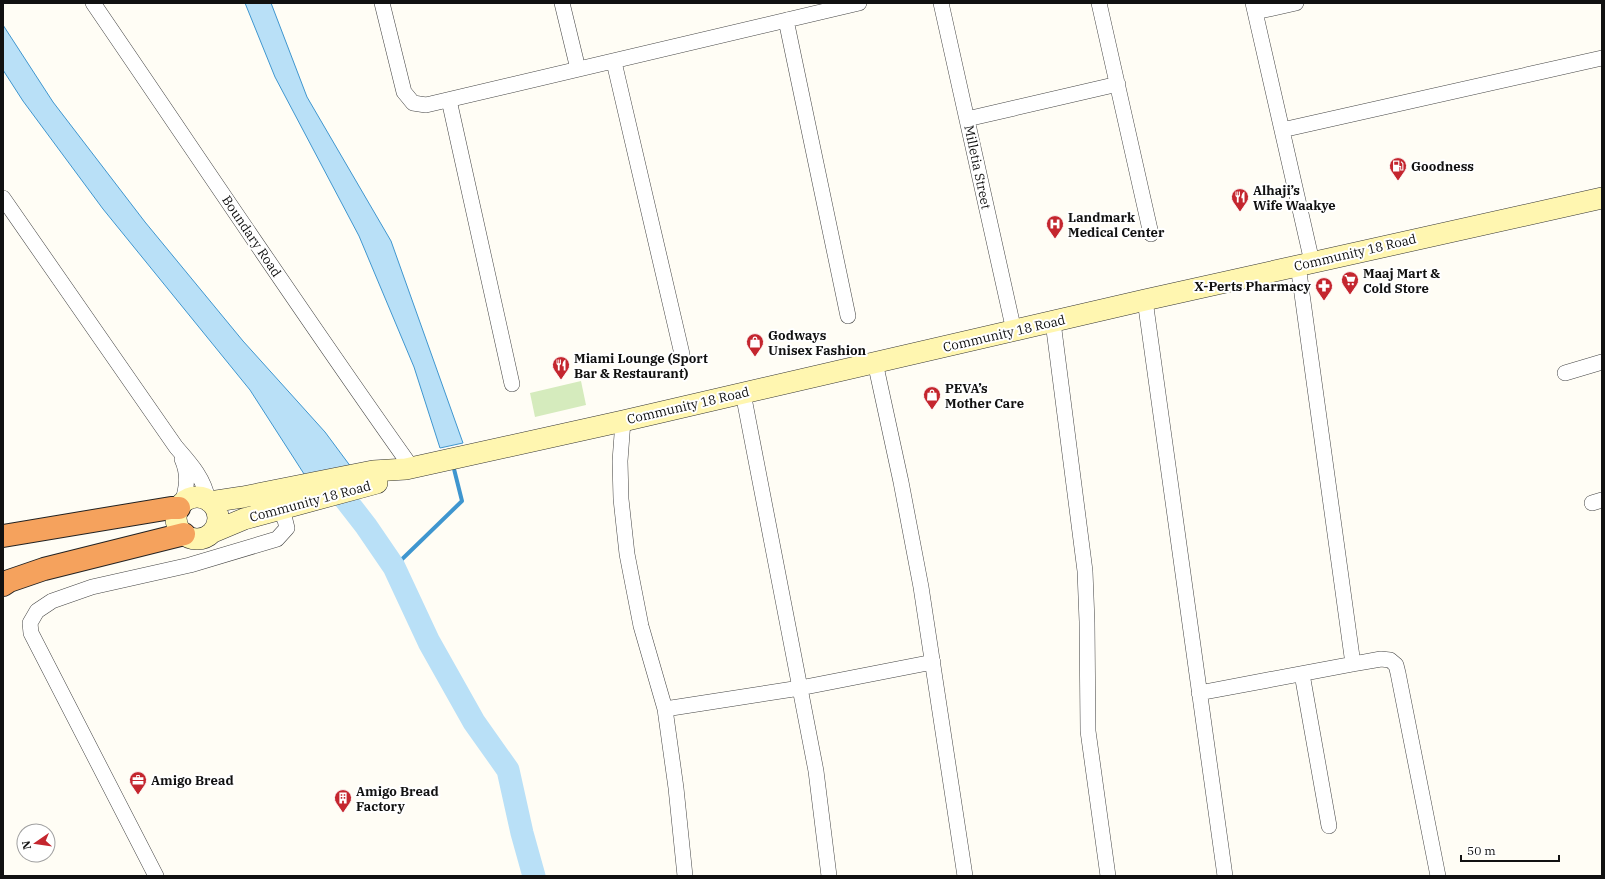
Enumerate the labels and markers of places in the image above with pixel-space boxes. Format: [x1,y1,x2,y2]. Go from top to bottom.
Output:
fuel station icon: Goodness [1388,156,1408,181]
place label: Goodness [1411,158,1474,175]
place label: Alhaji’s Wife Waakye [1253,182,1336,214]
restaurant icon: Alhaji’s Wife Waakye [1230,187,1250,212]
place label: Landmark Medical Center [1068,209,1165,241]
hospital icon: Landmark Medical Center [1045,214,1065,239]
place label: Maaj Mart & Cold Store [1363,265,1440,297]
supermarket icon: Maaj Mart & Cold Store [1340,270,1360,295]
pharmacy icon: X-Perts Pharmacy [1314,276,1334,301]
place label: X-Perts Pharmacy [1194,278,1312,295]
place label: Godways Unisex Fashion [768,327,867,359]
shop icon: Godways Unisex Fashion [745,332,765,357]
place label: Miami Lounge (Sport Bar & Restaurant) [574,350,708,382]
restaurant icon: Miami Lounge (Sport Bar & Restaurant) [551,355,571,380]
place label: PEVA’s Mother Care [945,380,1024,412]
shop icon: PEVA’s Mother Care [922,385,942,410]
office icon: Amigo Bread [128,770,148,795]
place label: Amigo Bread [151,772,234,789]
place label: Amigo Bread Factory [356,783,439,815]
building icon: Amigo Bread Factory [333,788,353,813]

